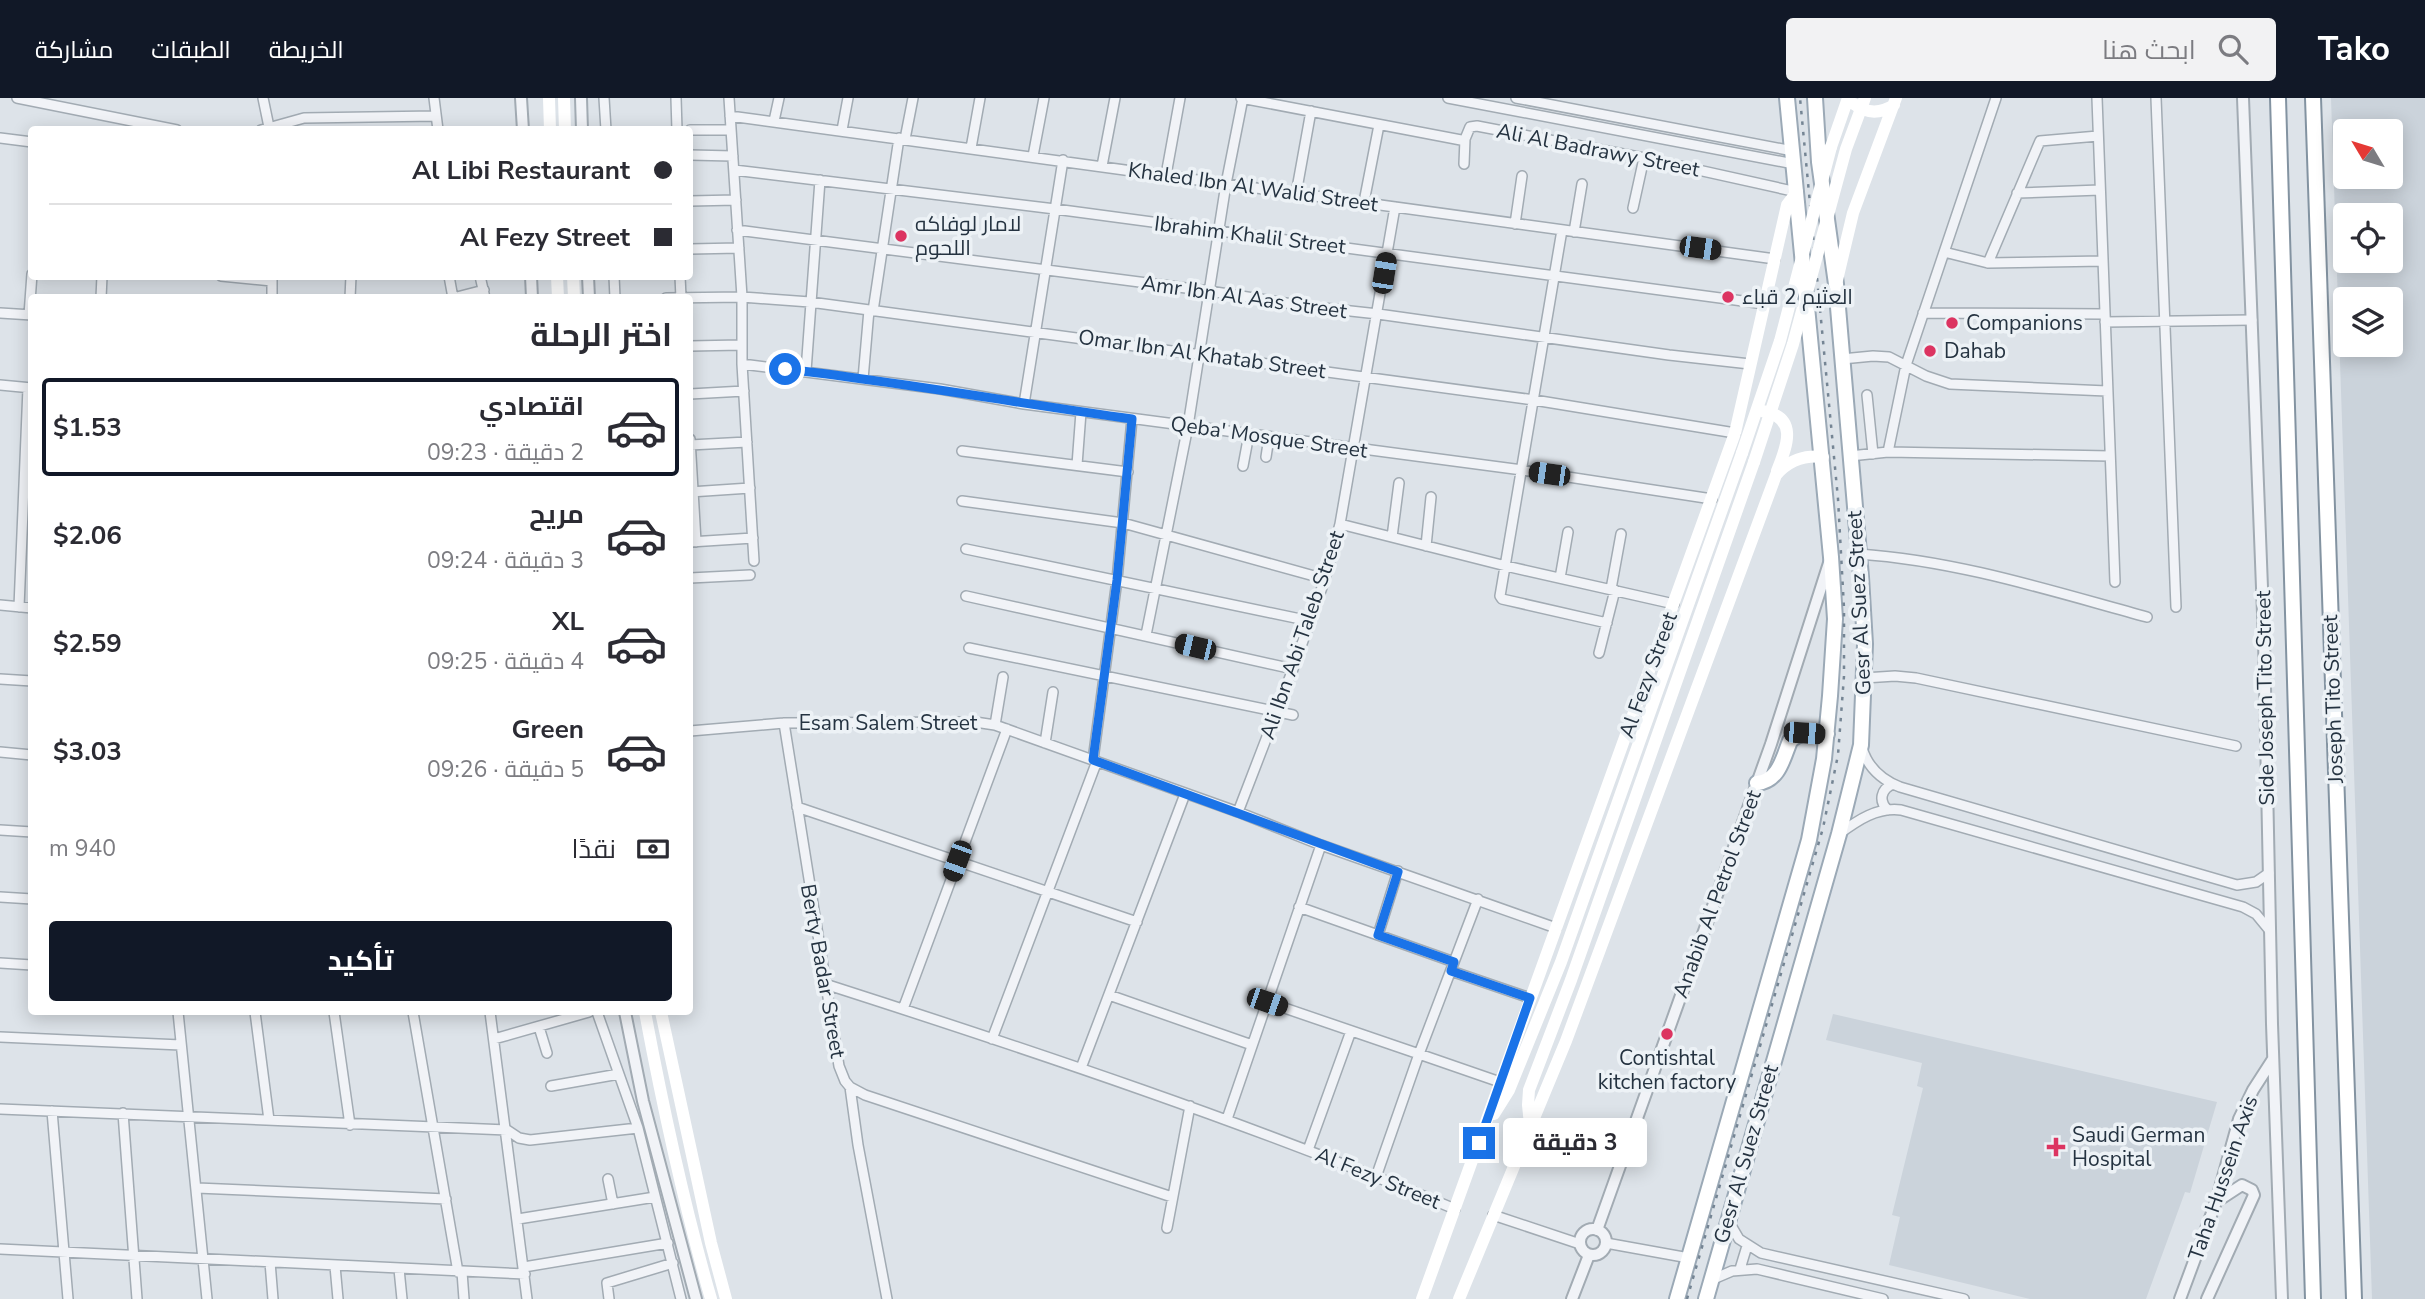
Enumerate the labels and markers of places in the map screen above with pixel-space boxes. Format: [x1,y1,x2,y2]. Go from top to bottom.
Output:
place label: لامار لوفاكه اللحوم [915,210,1021,262]
marker: لامار لوفاكه اللحوم [893,228,909,244]
place label: العثيم 2 قباء [1742,283,1853,311]
marker: العثيم 2 قباء [1720,289,1736,305]
place label: Companions [1966,309,2083,337]
marker: Companions [1944,315,1960,331]
place label: Dahab [1944,337,2006,365]
marker: Dahab [1922,343,1938,359]
marker: Contishtal kitchen factory [1659,1026,1675,1042]
place label: Contishtal kitchen factory [1598,1044,1736,1096]
place label: Saudi German Hospital [2072,1121,2205,1173]
marker: Saudi German Hospital [2046,1137,2066,1157]

